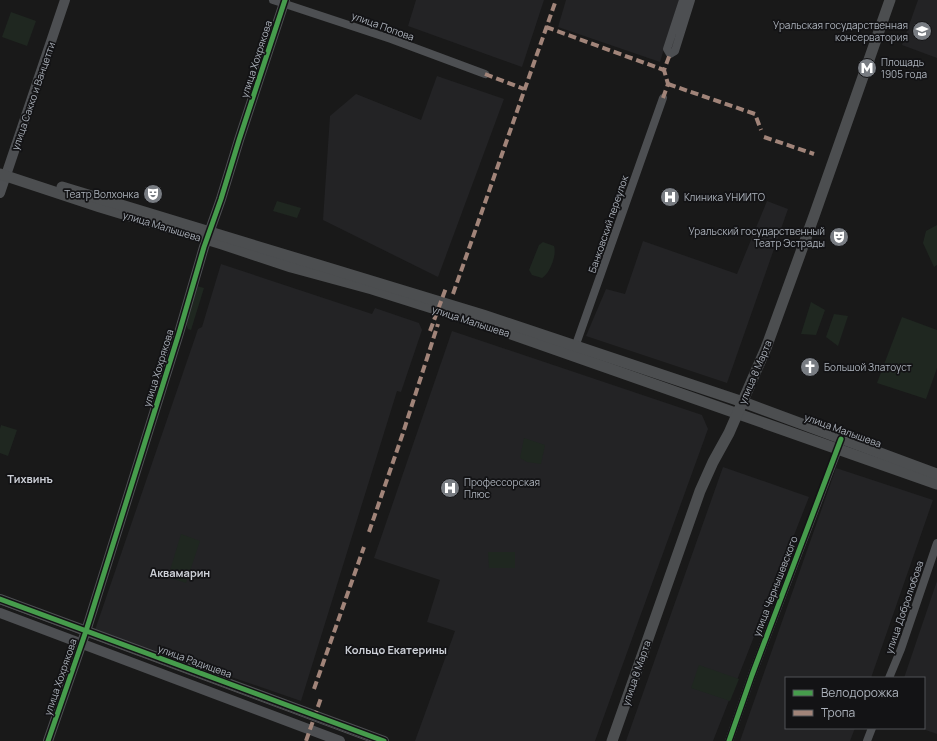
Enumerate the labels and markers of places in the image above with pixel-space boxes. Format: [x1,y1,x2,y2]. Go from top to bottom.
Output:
place label: Уральская государственная консерватория [773,18,908,44]
school or university icon: Уральская государственная консерватория [911,20,933,42]
place label: Площадь 1905 года [881,55,927,81]
metro station icon: Площадь 1905 года [856,57,878,79]
theatre icon: Театр Волхонка [142,183,164,205]
hospital icon: Клиника УНИИТО [659,186,681,208]
place label: Театр Волхонка [64,187,139,201]
place label: Клиника УНИИТО [684,190,765,204]
place label: Уральский государственный Театр Эстрады [689,224,825,250]
theatre icon: Уральский государственный Театр Эстрады [828,226,850,248]
church icon: Большой Златоуст [799,356,821,378]
place label: Большой Златоуст [824,360,912,374]
place label: Профессорская Плюс [464,475,540,501]
hospital icon: Профессорская Плюс [439,477,461,499]

